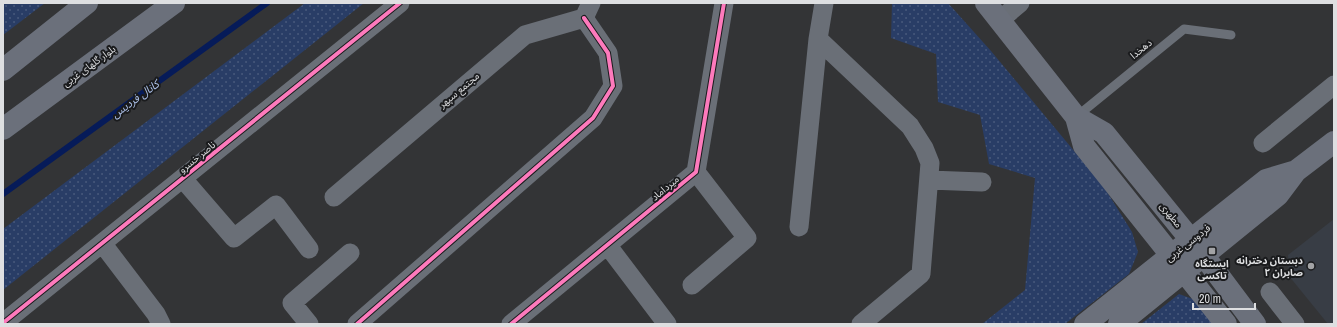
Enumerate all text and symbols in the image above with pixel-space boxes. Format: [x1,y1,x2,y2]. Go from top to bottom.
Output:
street label: دهخدا [1127,36,1155,62]
street label: بلوار گلهای غربی [60,42,118,90]
street label: مجتمع سپهر [435,69,483,112]
water label: کانال فردیس [108,76,164,121]
street label: ناصر خسرو [176,138,218,176]
street label: میرداماد [648,173,682,203]
street label: مطهری [1157,200,1185,230]
street label: فردوسی غربی [1163,221,1214,265]
marker: ایستگاه تاکسی [1207,246,1217,256]
place label: دبستان دخترانه صابران ۲ [1236,254,1303,279]
place label: ایستگاه تاکسی [1195,257,1229,282]
marker: دبستان دخترانه صابران ۲ [1306,261,1316,271]
scale bar [1193,285,1255,311]
text: 20 m [1199,291,1221,307]

